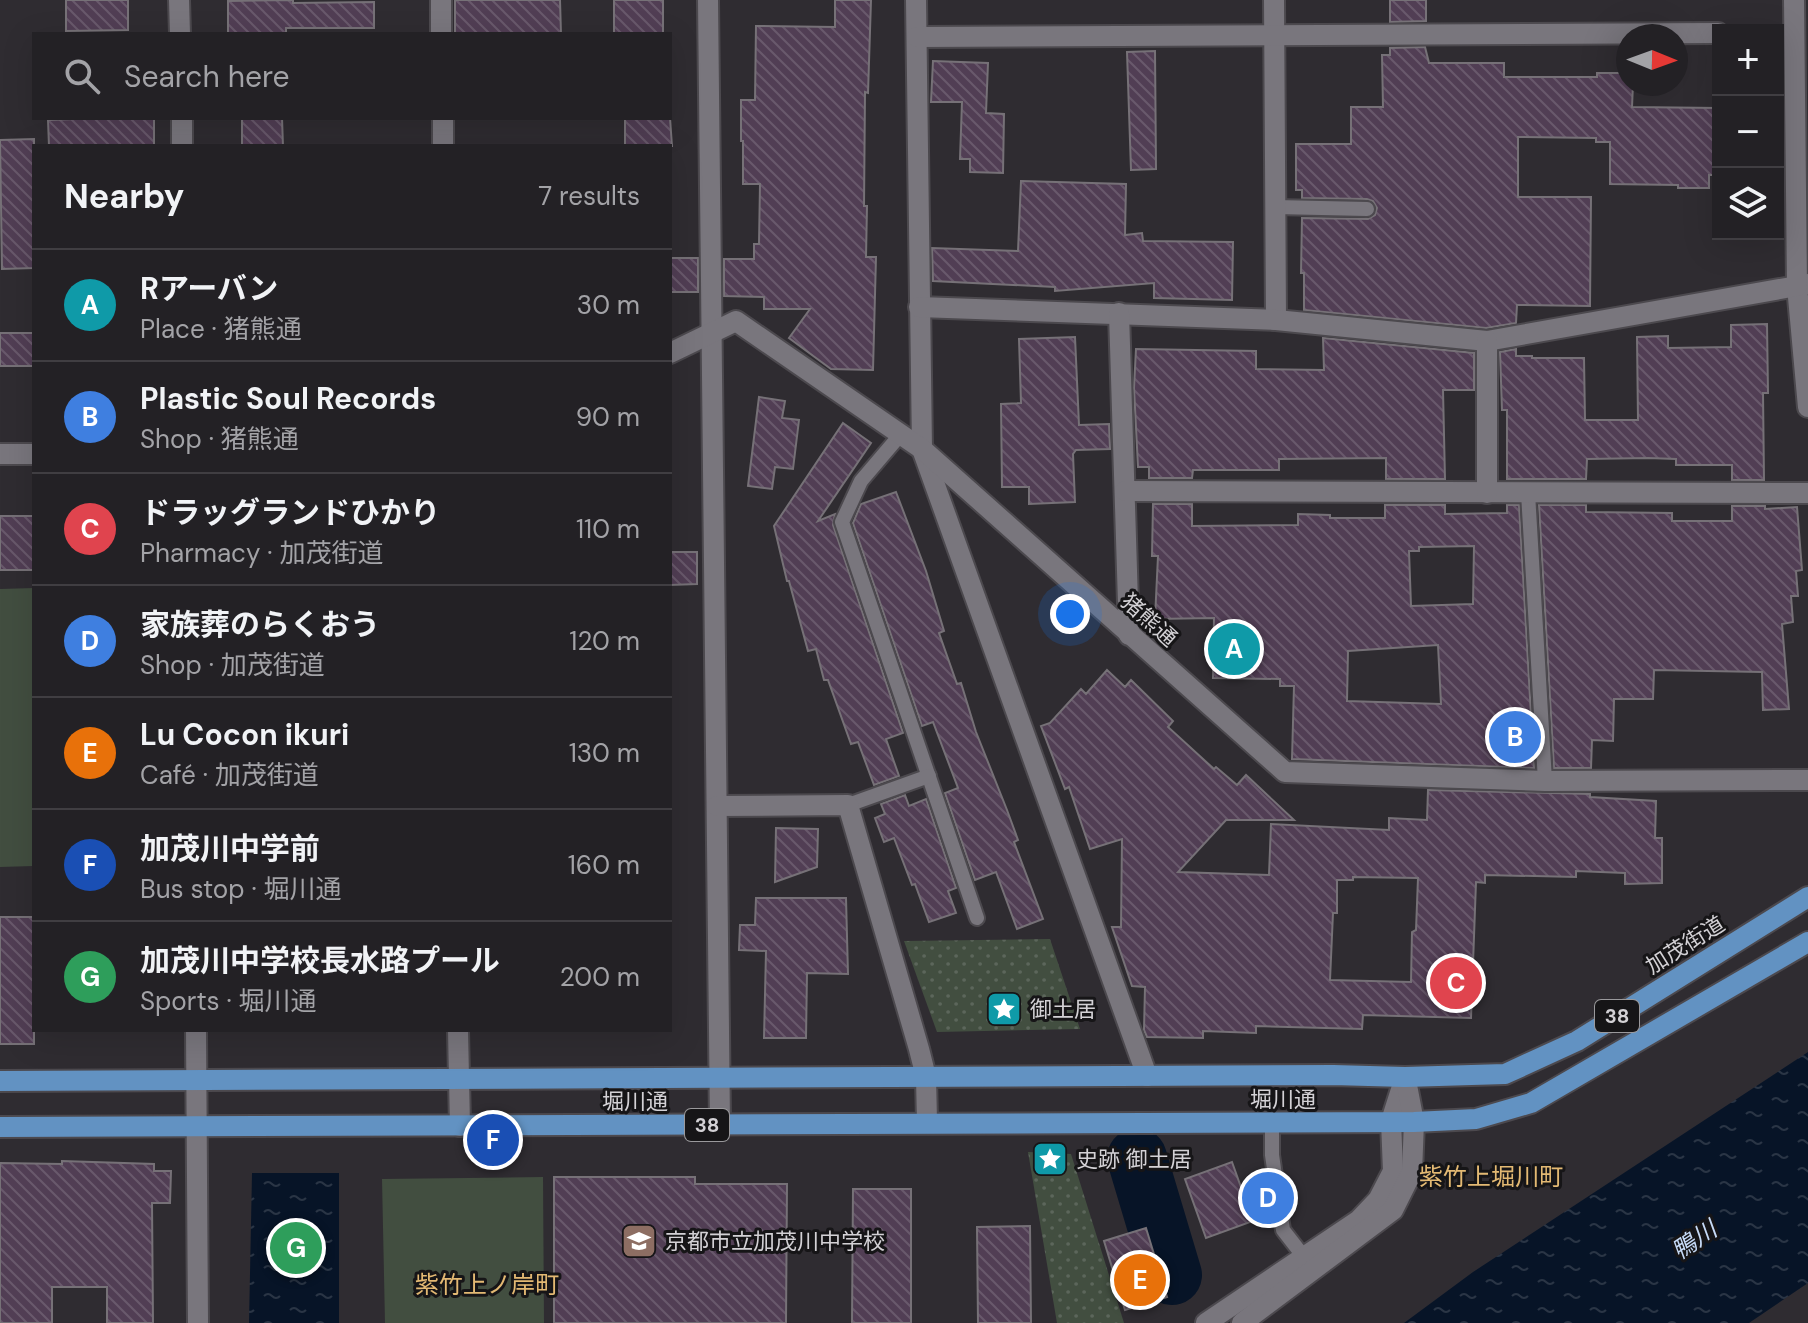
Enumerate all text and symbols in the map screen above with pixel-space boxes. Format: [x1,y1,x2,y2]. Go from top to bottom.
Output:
north arrow [1616,24,1688,96]
map controls [1712,24,1784,240]
button: + [1712,24,1784,96]
search box [32,32,672,120]
icon: search [60,54,104,98]
text: Search here [124,57,290,96]
button: − [1712,96,1784,168]
button: layers [1712,168,1784,240]
text: Nearby [64,174,184,219]
text: 7 results [538,179,640,213]
text: Rアーバン [140,269,278,308]
text: A [81,288,99,322]
text: 30 m [577,288,640,322]
text: Place · 猪熊通 [140,312,302,346]
text: Plastic Soul Records [140,379,436,418]
text: B [82,400,98,434]
text: 90 m [576,400,640,434]
text: Shop · 猪熊通 [140,422,299,456]
text: ドラッグランドひかり [140,493,440,532]
text: C [80,512,100,546]
text: 110 m [576,512,640,546]
text: Pharmacy · 加茂街道 [140,536,383,570]
street label: 猪熊通 [1115,587,1183,653]
your location [1050,594,1090,634]
text: 家族葬のらくおう [140,605,380,644]
pin: A [1208,619,1260,679]
text: D [81,624,99,658]
text: 120 m [569,624,640,658]
text: Shop · 加茂街道 [140,648,325,682]
pin: B [1489,707,1541,767]
text: Lu Cocon ikuri [140,715,349,754]
text: E [82,736,98,770]
text: 130 m [569,736,640,770]
text: Café · 加茂街道 [140,758,319,792]
text: 加茂川中学前 [140,829,320,868]
text: F [83,848,97,882]
text: 160 m [568,848,640,882]
text: Bus stop · 堀川通 [140,872,342,906]
street label: 加茂街道 [1640,909,1730,981]
text: 加茂川中学校長水路プール [140,941,500,980]
pin: C [1430,953,1482,1013]
text: G [80,960,100,994]
text: 200 m [560,960,640,994]
text: Sports · 堀川通 [140,984,317,1018]
place icon: 御土居 [985,990,1023,1028]
place label: 御土居 [1030,995,1096,1024]
road number: 38 [1595,1000,1639,1032]
street label: 堀川通 [1250,1085,1316,1114]
street label: 堀川通 [602,1087,668,1116]
road number: 38 [685,1109,729,1141]
pin: F [467,1110,519,1170]
place icon: 史跡 御土居 [1031,1140,1069,1178]
place label: 史跡 御土居 [1076,1145,1192,1174]
district label: 紫竹上堀川町 [1419,1161,1563,1192]
pin: D [1242,1168,1294,1228]
water label: 鴨川 [1665,1212,1725,1266]
pin: G [270,1218,322,1278]
school or university icon: 京都市立加茂川中学校 [620,1222,658,1260]
place label: 京都市立加茂川中学校 [665,1227,885,1256]
pin: E [1114,1250,1166,1310]
district label: 紫竹上ノ岸町 [415,1269,559,1300]

